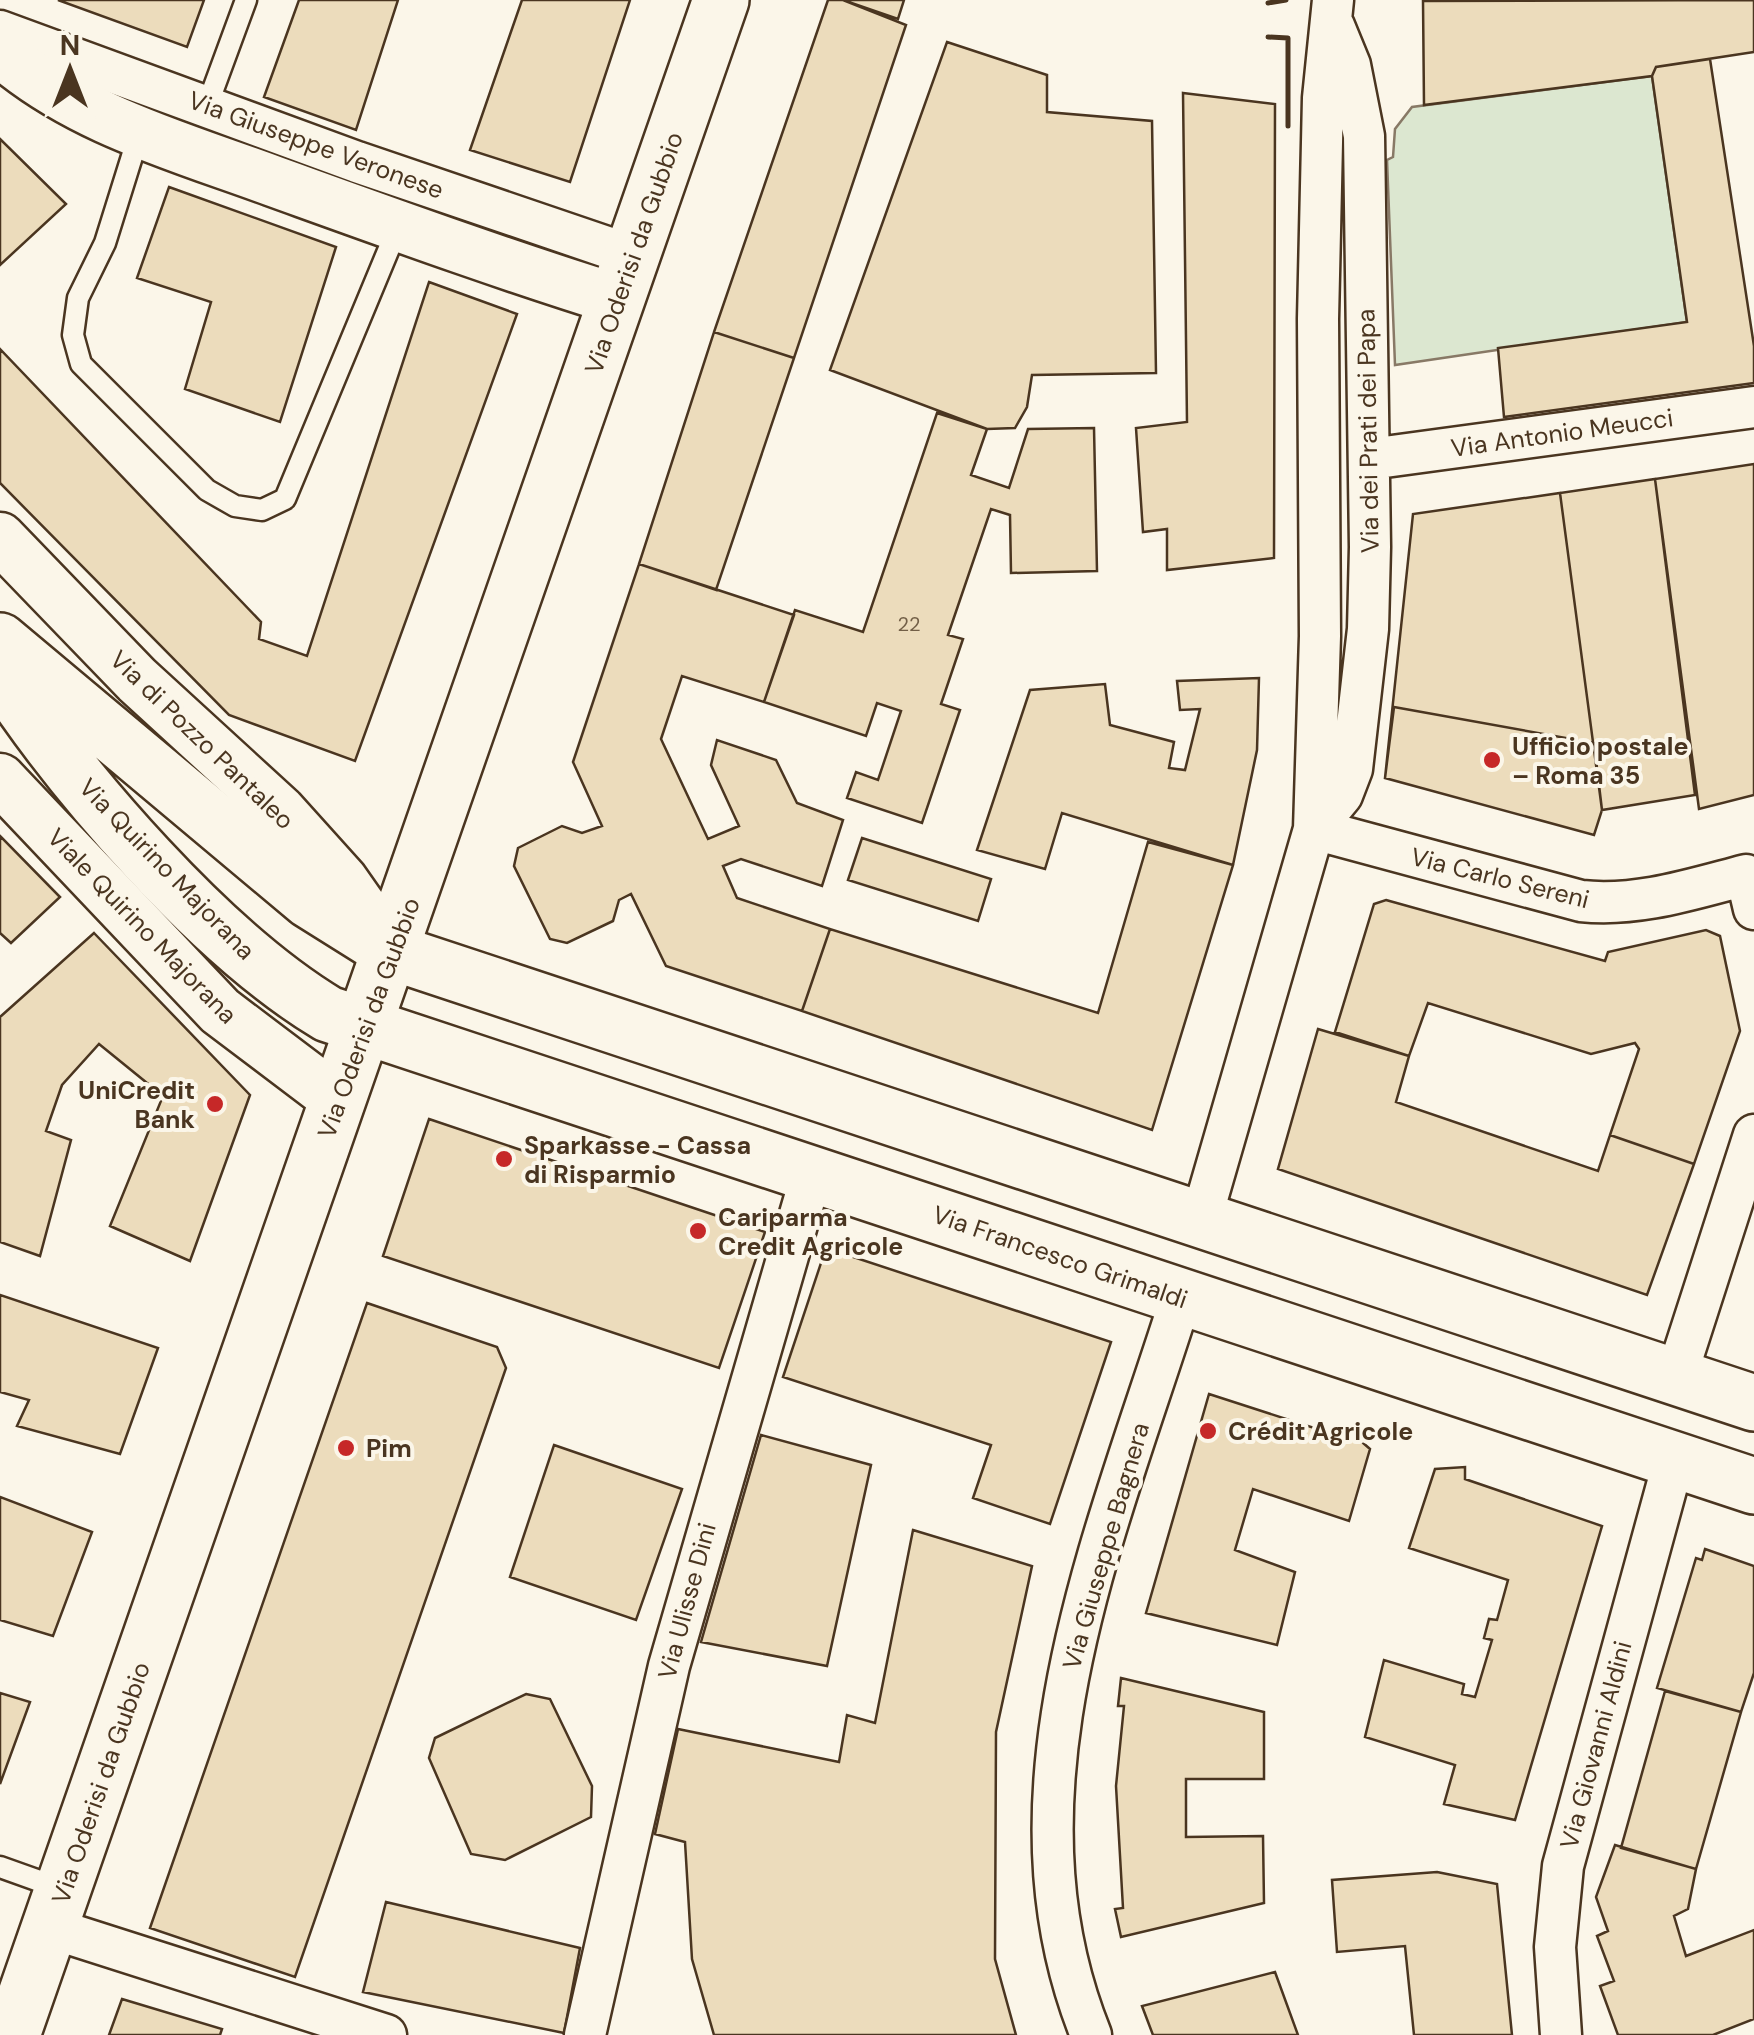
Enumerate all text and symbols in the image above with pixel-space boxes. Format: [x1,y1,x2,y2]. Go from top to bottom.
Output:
north arrow [20,20,120,120]
text: N [60,27,80,64]
street label: Via Giuseppe Veronese [184,83,448,207]
street label: Via Oderisi da Gubbio [577,128,691,378]
street label: Via dei Prati dei Papa [1349,309,1387,553]
street label: Via Antonio Meucci [1449,401,1675,465]
house number: 22 [897,611,921,637]
street label: Via di Pozzo Pantaleo [103,643,301,837]
place label: Ufficio postale – Roma 35 [1512,730,1689,792]
marker: Ufficio postale – Roma 35 [1481,749,1503,771]
street label: Via Quirino Majorana [72,771,262,967]
street label: Viale Quirino Majorana [40,821,244,1031]
street label: Via Carlo Sereni [1407,840,1593,916]
street label: Via Oderisi da Gubbio [310,893,428,1143]
place label: UniCredit Bank [78,1074,196,1136]
marker: UniCredit Bank [204,1093,226,1115]
place label: Sparkasse - Cassa di Risparmio [524,1129,751,1191]
marker: Sparkasse - Cassa di Risparmio [493,1148,515,1170]
street label: Via Francesco Grimaldi [928,1198,1192,1316]
place label: Cariparma Credit Agricole [718,1201,903,1263]
marker: Cariparma Credit Agricole [687,1220,709,1242]
place label: Crédit Agricole [1228,1415,1413,1448]
street label: Via Giuseppe Bagnera [1055,1419,1157,1673]
marker: Crédit Agricole [1197,1420,1219,1442]
place label: Pim [366,1432,412,1465]
marker: Pim [335,1437,357,1459]
street label: Via Ulisse Dini [650,1519,724,1683]
street label: Via Giovanni Aldini [1552,1637,1640,1853]
street label: Via Oderisi da Gubbio [44,1658,158,1908]

